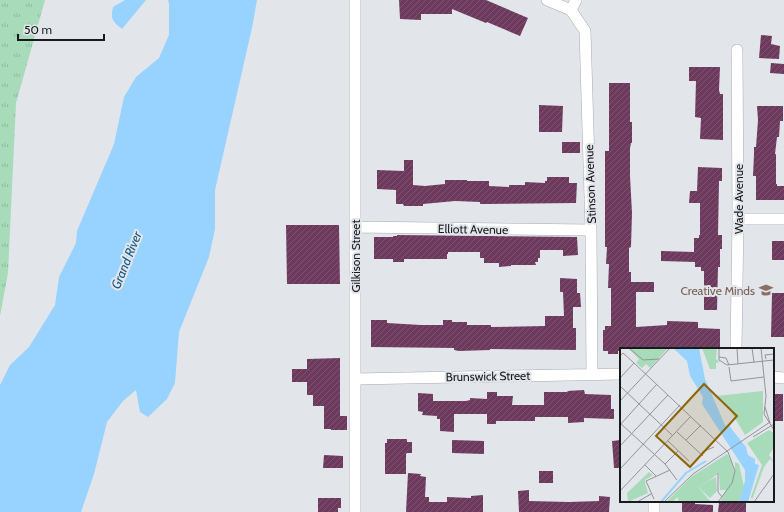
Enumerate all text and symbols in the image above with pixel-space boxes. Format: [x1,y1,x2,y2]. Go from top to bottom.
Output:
scale bar [18,16,104,42]
text: 50 m [24,22,52,37]
street label: Stinson Avenue [581,144,599,224]
street label: Wade Avenue [731,164,746,234]
street label: Gilkison Street [348,219,363,293]
street label: Elliott Avenue [438,221,508,237]
water label: Grand River [107,228,145,291]
school or university icon: Creative Minds [758,282,774,298]
place label: Creative Minds [681,283,755,298]
inset map [620,348,774,502]
street label: Brunswick Street [446,368,530,384]

